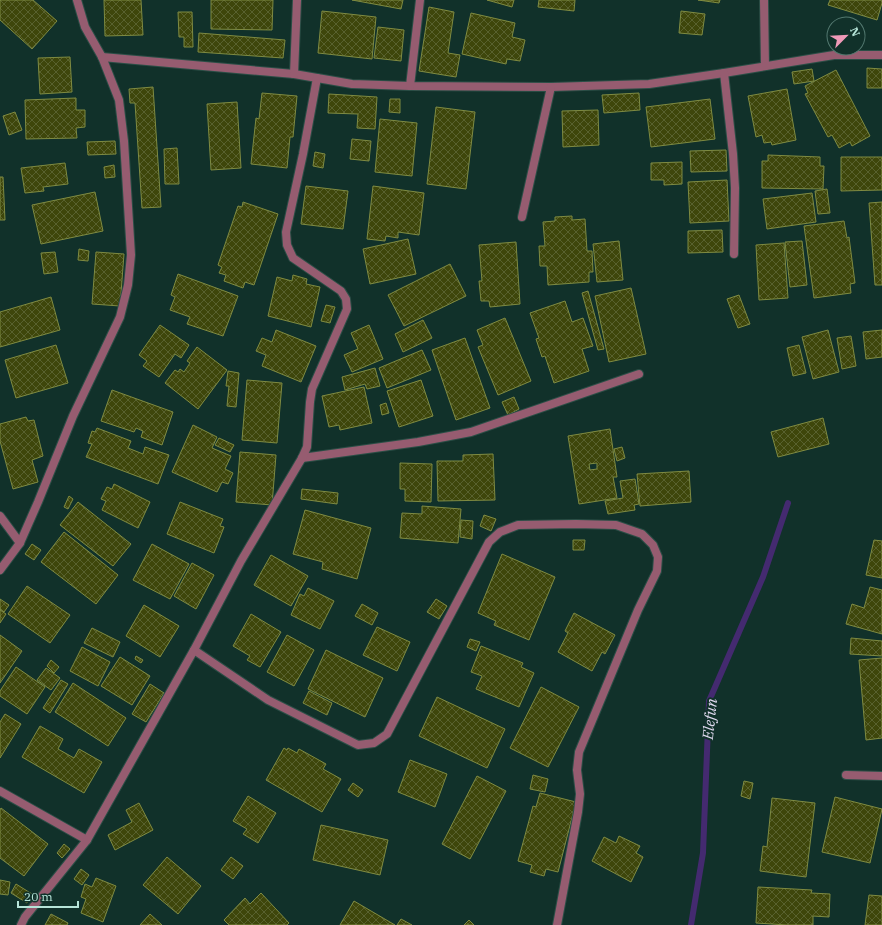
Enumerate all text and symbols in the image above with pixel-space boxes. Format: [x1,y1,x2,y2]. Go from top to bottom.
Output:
north arrow [826,16,866,56]
text: N [847,25,863,39]
water label: Elefun [698,697,721,741]
scale bar [18,883,78,909]
text: 20 m [24,889,53,904]

